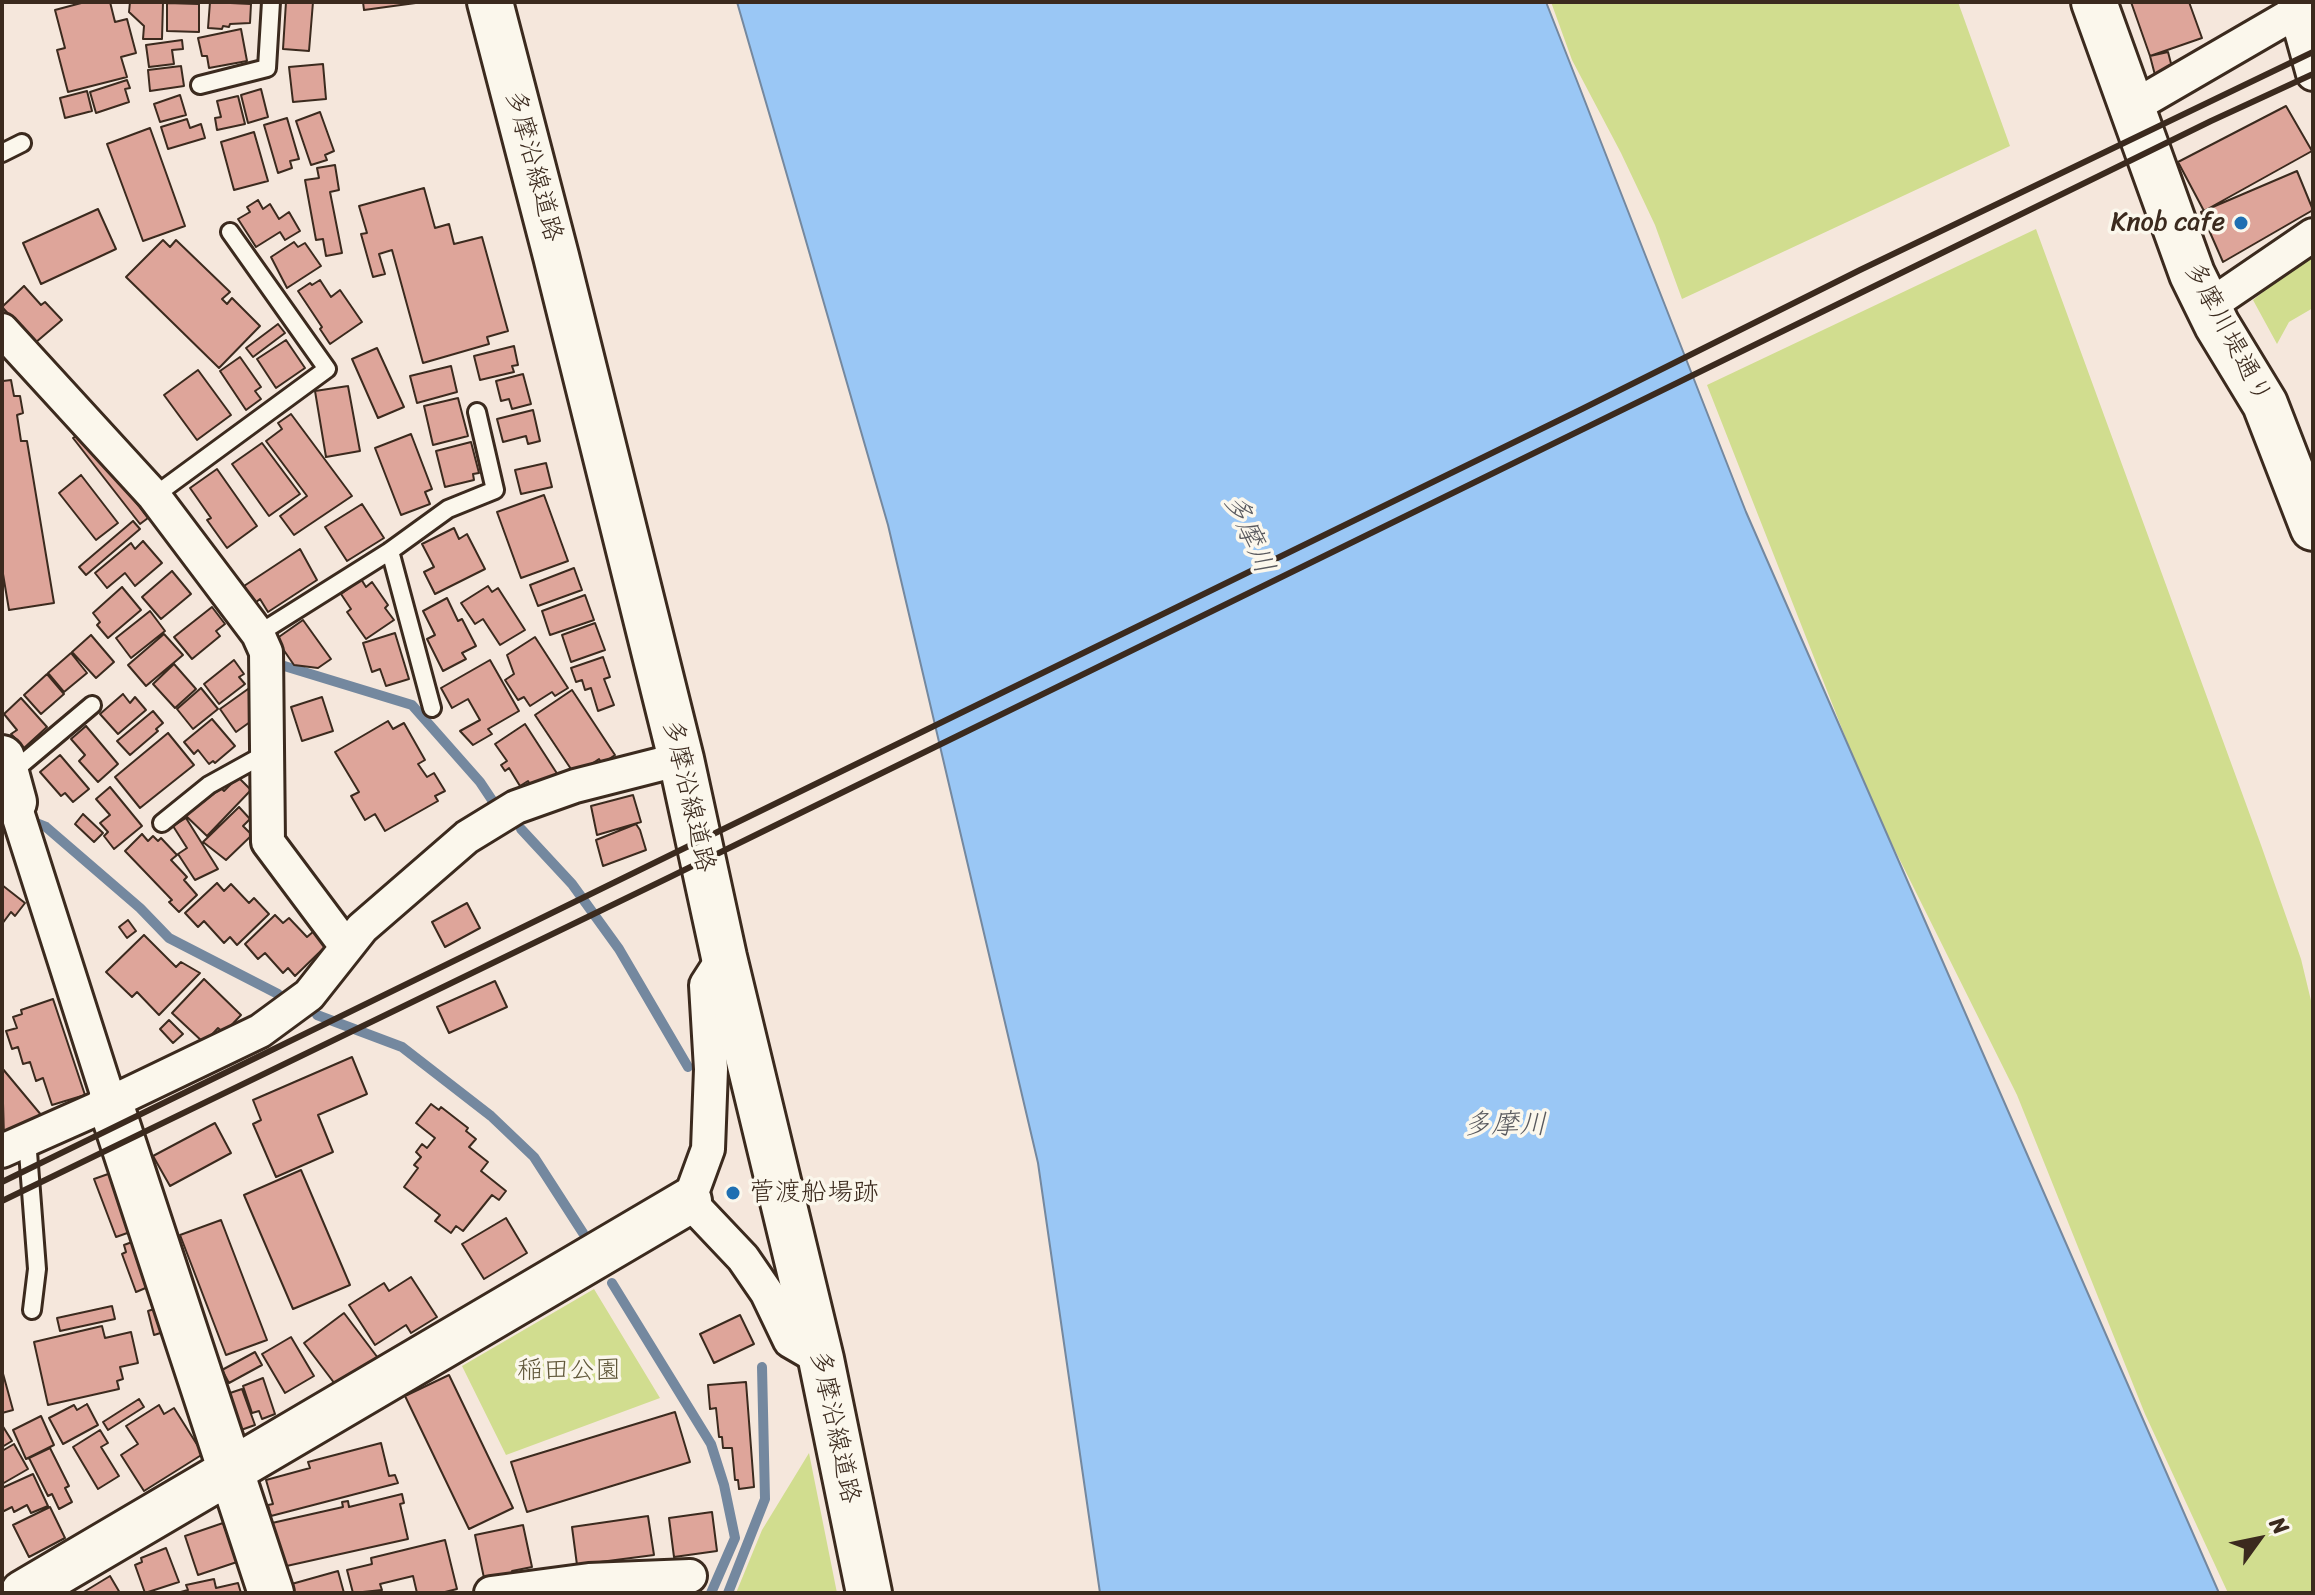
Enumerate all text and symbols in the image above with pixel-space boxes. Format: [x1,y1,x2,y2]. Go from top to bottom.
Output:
street label: 多摩沿線道路 [498,87,568,245]
place label: Knob cafe [2111,207,2225,239]
marker: Knob cafe [2232,214,2250,232]
street label: 多摩川堤通り [2177,257,2277,409]
water label: 多摩川 [1216,489,1280,579]
street label: 多摩沿線道路 [655,716,721,876]
water label: 多摩川 [1463,1109,1547,1143]
place label: 菅渡船場跡 [749,1177,879,1209]
marker: 菅渡船場跡 [724,1184,742,1202]
street label: 多摩沿線道路 [803,1347,865,1507]
park label: 稲田公園 [517,1355,621,1387]
north arrow [2219,1499,2299,1579]
text: N [2259,1509,2300,1543]

